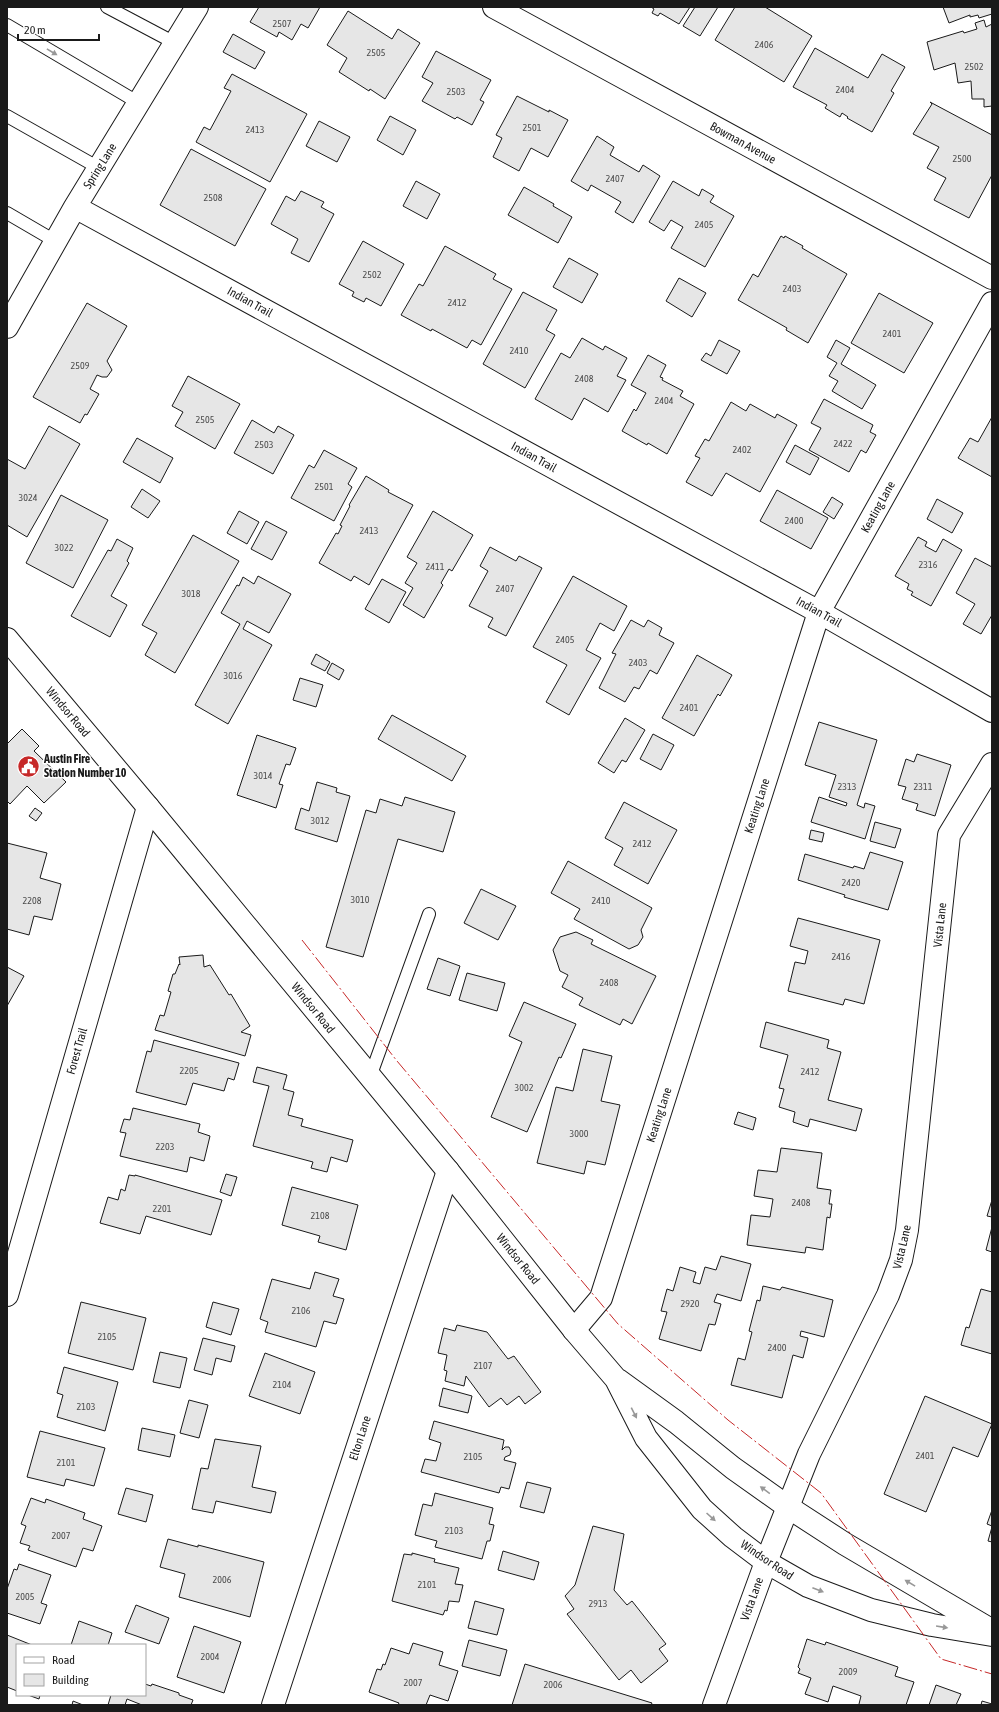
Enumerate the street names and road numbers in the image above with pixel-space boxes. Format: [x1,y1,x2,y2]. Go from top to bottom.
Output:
street label: Bowman Avenue [708,119,778,167]
street label: Spring Lane [81,141,119,191]
street label: Indian Trail [225,284,276,321]
street label: Indian Trail [509,439,560,476]
street label: Keating Lane [858,479,898,535]
street label: Indian Trail [794,594,845,631]
street label: Windsor Road [43,684,93,740]
street label: Keating Lane [742,777,772,835]
street label: Vista Lane [931,902,949,948]
street label: Windsor Road [288,980,338,1036]
street label: Forest Trail [64,1025,91,1076]
street label: Keating Lane [644,1086,674,1144]
street label: Vista Lane [890,1223,914,1271]
street label: Windsor Road [493,1231,543,1287]
street label: Elton Lane [346,1414,374,1462]
street label: Windsor Road [738,1537,796,1583]
street label: Vista Lane [738,1575,766,1623]

